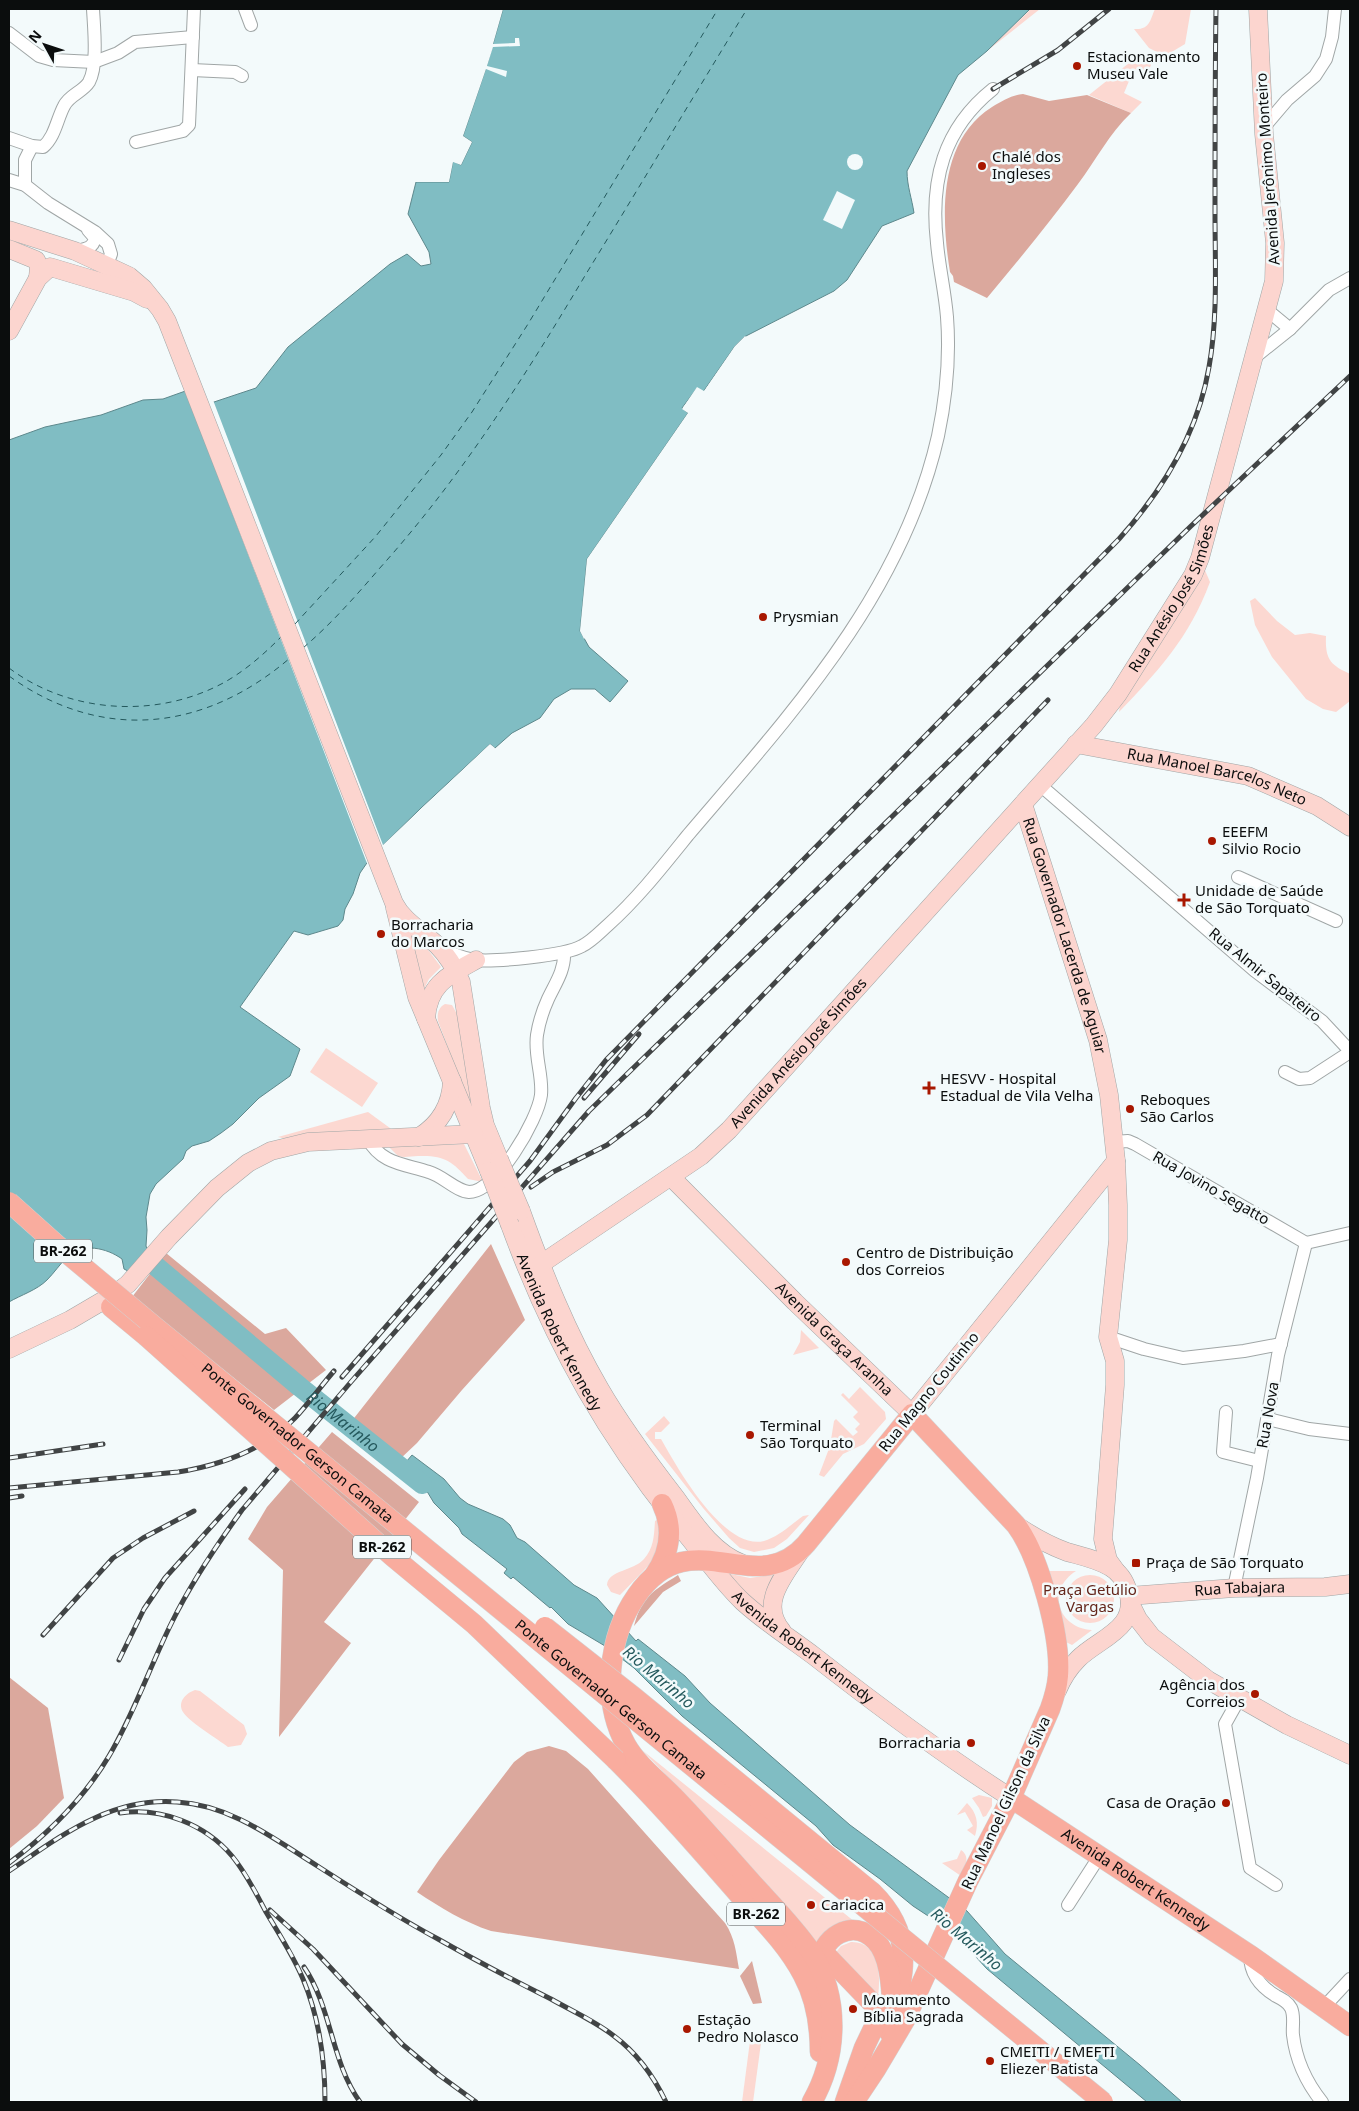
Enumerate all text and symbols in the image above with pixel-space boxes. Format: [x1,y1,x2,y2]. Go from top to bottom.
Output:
north arrow [20,20,70,70]
text: N [24,26,46,47]
place label: Estacionamento Museu Vale [1087,46,1200,83]
marker: Estacionamento Museu Vale [1071,60,1083,72]
street label: Avenida Jerônimo Monteiro [1250,72,1284,266]
place label: Chalé dos Ingleses [992,146,1061,183]
marker: Chalé dos Ingleses [976,160,988,172]
street label: Rua Anésio José Simões [1123,522,1218,676]
place label: Prysmian [773,606,839,626]
marker: Prysmian [757,611,769,623]
street label: Rua Manoel Barcelos Neto [1126,743,1310,809]
street label: Rua Governador Lacerda de Aguiar [1019,815,1111,1055]
place label: EEEFM Silvio Rocio [1222,821,1301,858]
marker: EEEFM Silvio Rocio [1206,835,1218,847]
place label: Unidade de Saúde de São Torquato [1195,880,1324,917]
marker: Unidade de Saúde de São Torquato [1177,893,1191,907]
place label: Borracharia do Marcos [391,914,474,951]
street label: Rua Almir Sapateiro [1205,923,1326,1026]
marker: Borracharia do Marcos [375,928,387,940]
street label: Avenida Anésio José Simões [725,973,871,1132]
place label: HESVV - Hospital Estadual de Vila Velha [940,1068,1093,1105]
marker: HESVV - Hospital Estadual de Vila Velha [922,1081,936,1095]
place label: Reboques São Carlos [1140,1089,1214,1126]
marker: Reboques São Carlos [1124,1103,1136,1115]
street label: Rua Jovino Segatto [1149,1146,1274,1229]
road number: BR-262 [34,1240,92,1262]
place label: Centro de Distribuição dos Correios [856,1242,1014,1279]
street label: Avenida Robert Kennedy [513,1250,607,1415]
marker: Centro de Distribuição dos Correios [840,1256,852,1268]
street label: Avenida Graça Aranha [772,1277,898,1400]
street label: Rua Magno Coutinho [874,1327,983,1456]
street label: Ponte Governador Gerson Camata [198,1358,398,1527]
street label: Rua Nova [1251,1380,1283,1450]
water label: Rio Marinho [302,1386,384,1457]
place label: Terminal São Torquato [760,1415,853,1452]
marker: Terminal São Torquato [744,1429,756,1441]
road number: BR-262 [353,1535,411,1558]
place label: Praça de São Torquato [1146,1552,1304,1572]
marker: Praça de São Torquato [1130,1557,1142,1569]
street label: Rua Tabajara [1194,1576,1285,1600]
park label: Praça Getúlio Vargas [1043,1579,1137,1616]
street label: Avenida Robert Kennedy [728,1586,878,1708]
street label: Ponte Governador Gerson Camata [511,1614,712,1783]
water label: Rio Marinho [619,1641,699,1713]
place label: Agência dos Correios [1160,1674,1245,1711]
marker: Agência dos Correios [1249,1688,1261,1700]
street label: Rua Manoel Gilson da Silva [956,1713,1054,1893]
place label: Borracharia [878,1732,961,1752]
marker: Borracharia [965,1737,977,1749]
place label: Casa de Oração [1106,1792,1216,1812]
marker: Casa de Oração [1220,1797,1232,1809]
street label: Avenida Robert Kennedy [1058,1823,1214,1935]
place label: Cariacica [821,1894,884,1914]
marker: Cariacica [805,1899,817,1911]
road number: BR-262 [727,1902,785,1926]
water label: Rio Marinho [927,1903,1007,1975]
place label: Monumento Bíblia Sagrada [863,1989,964,2026]
marker: Monumento Bíblia Sagrada [847,2003,859,2015]
place label: Estação Pedro Nolasco [697,2009,799,2046]
marker: Estação Pedro Nolasco [681,2023,693,2035]
place label: CMEITI / EMEFTI Eliezer Batista [1000,2041,1115,2078]
marker: CMEITI / EMEFTI Eliezer Batista [984,2055,996,2067]

